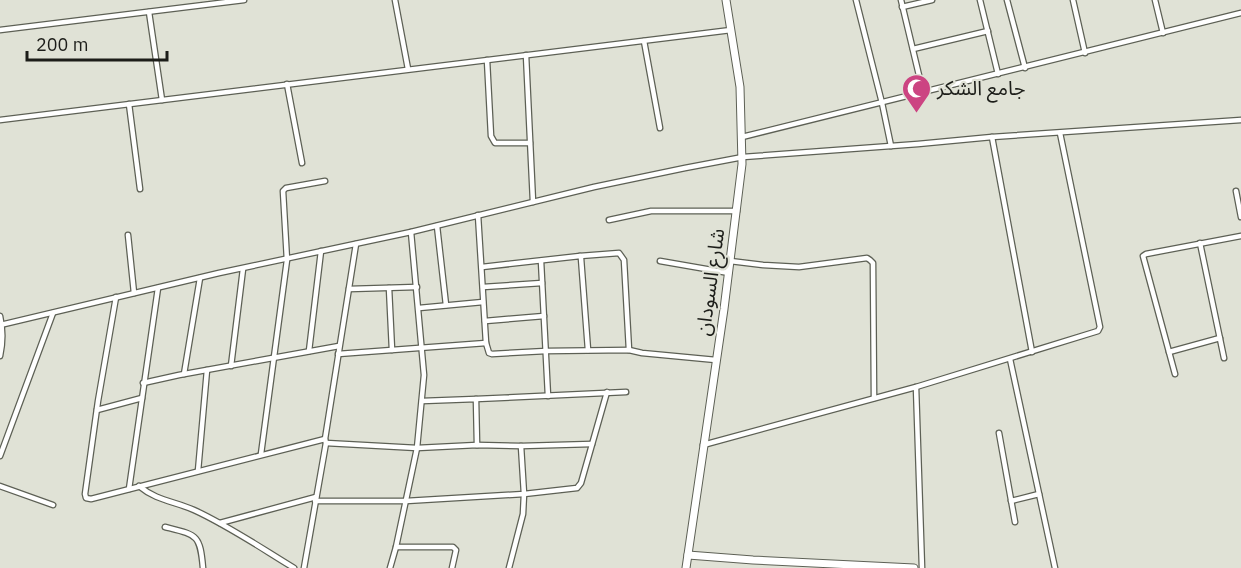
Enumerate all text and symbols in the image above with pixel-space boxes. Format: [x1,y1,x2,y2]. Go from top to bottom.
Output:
scale bar [27,24,166,62]
text: 200 m [36,33,88,56]
mosque icon: جامع الشكر [900,72,932,114]
place label: جامع الشكر [936,74,1025,103]
street label: شارع السودان [689,227,732,338]

